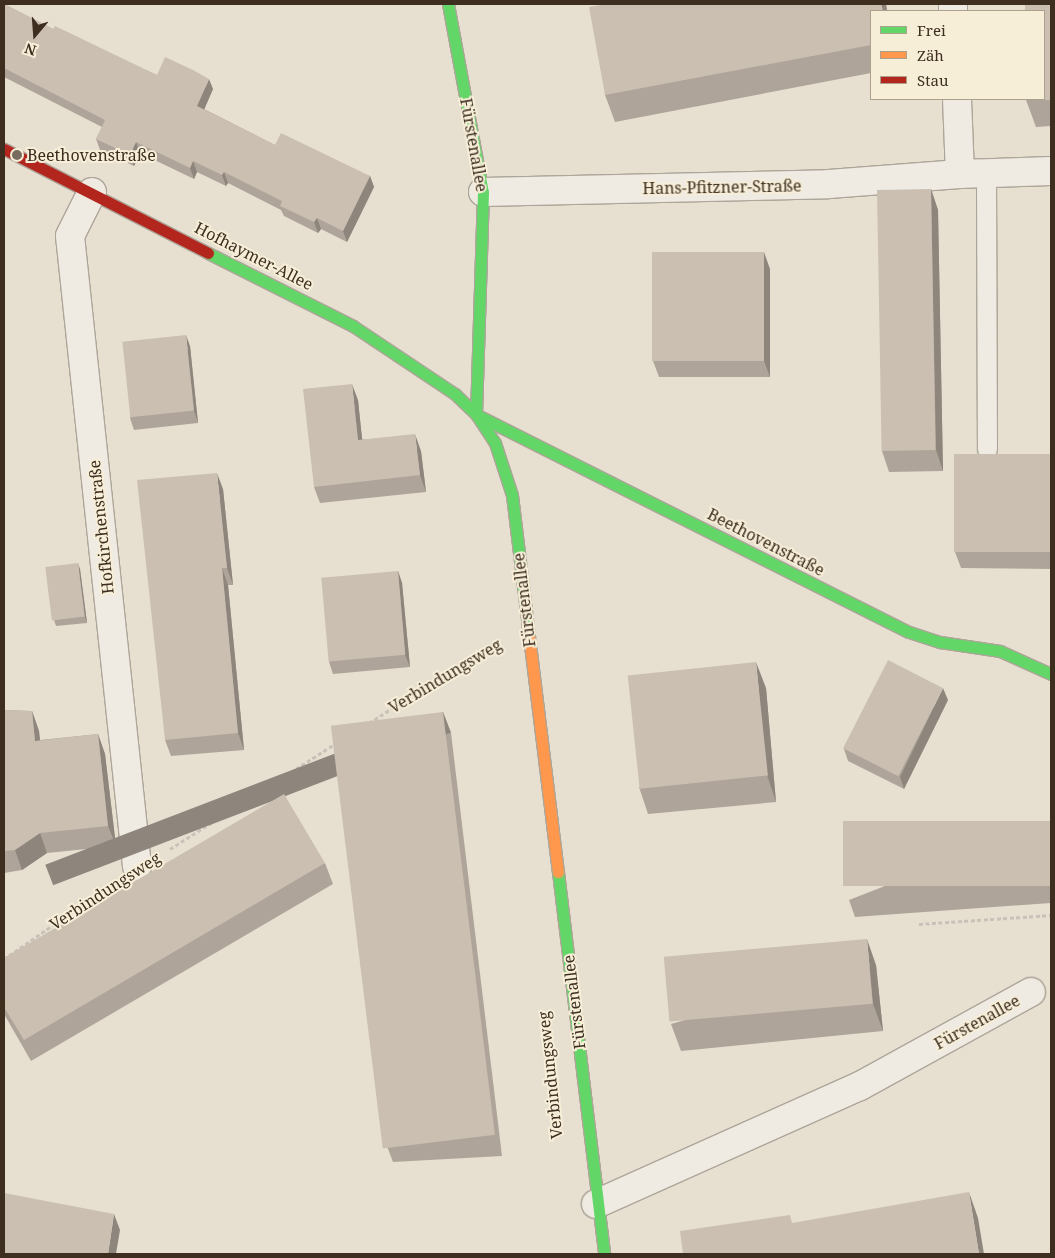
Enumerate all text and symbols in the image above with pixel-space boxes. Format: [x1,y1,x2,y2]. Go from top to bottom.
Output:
north arrow [10,10,60,60]
legend [870,10,1045,100]
text: Frei [917,20,946,40]
text: N [22,39,38,60]
text: Zäh [917,45,944,65]
text: Stau [917,70,948,90]
street label: Fürstenallee [456,97,492,193]
place label: Beethovenstraße [27,145,156,165]
marker: Beethovenstraße [11,149,23,161]
street label: Hans-Pfitzner-Straße [642,176,802,198]
street label: Hofhaymer-Allee [192,218,316,294]
street label: Hofkirchenstraße [84,459,118,595]
street label: Beethovenstraße [704,504,828,580]
street label: Fürstenallee [509,552,539,648]
street label: Verbindungsweg [385,635,505,717]
street label: Verbindungsweg [46,848,164,934]
street label: Fürstenallee [559,954,589,1050]
street label: Fürstenallee [931,991,1023,1053]
street label: Verbindungsweg [534,1010,566,1140]

